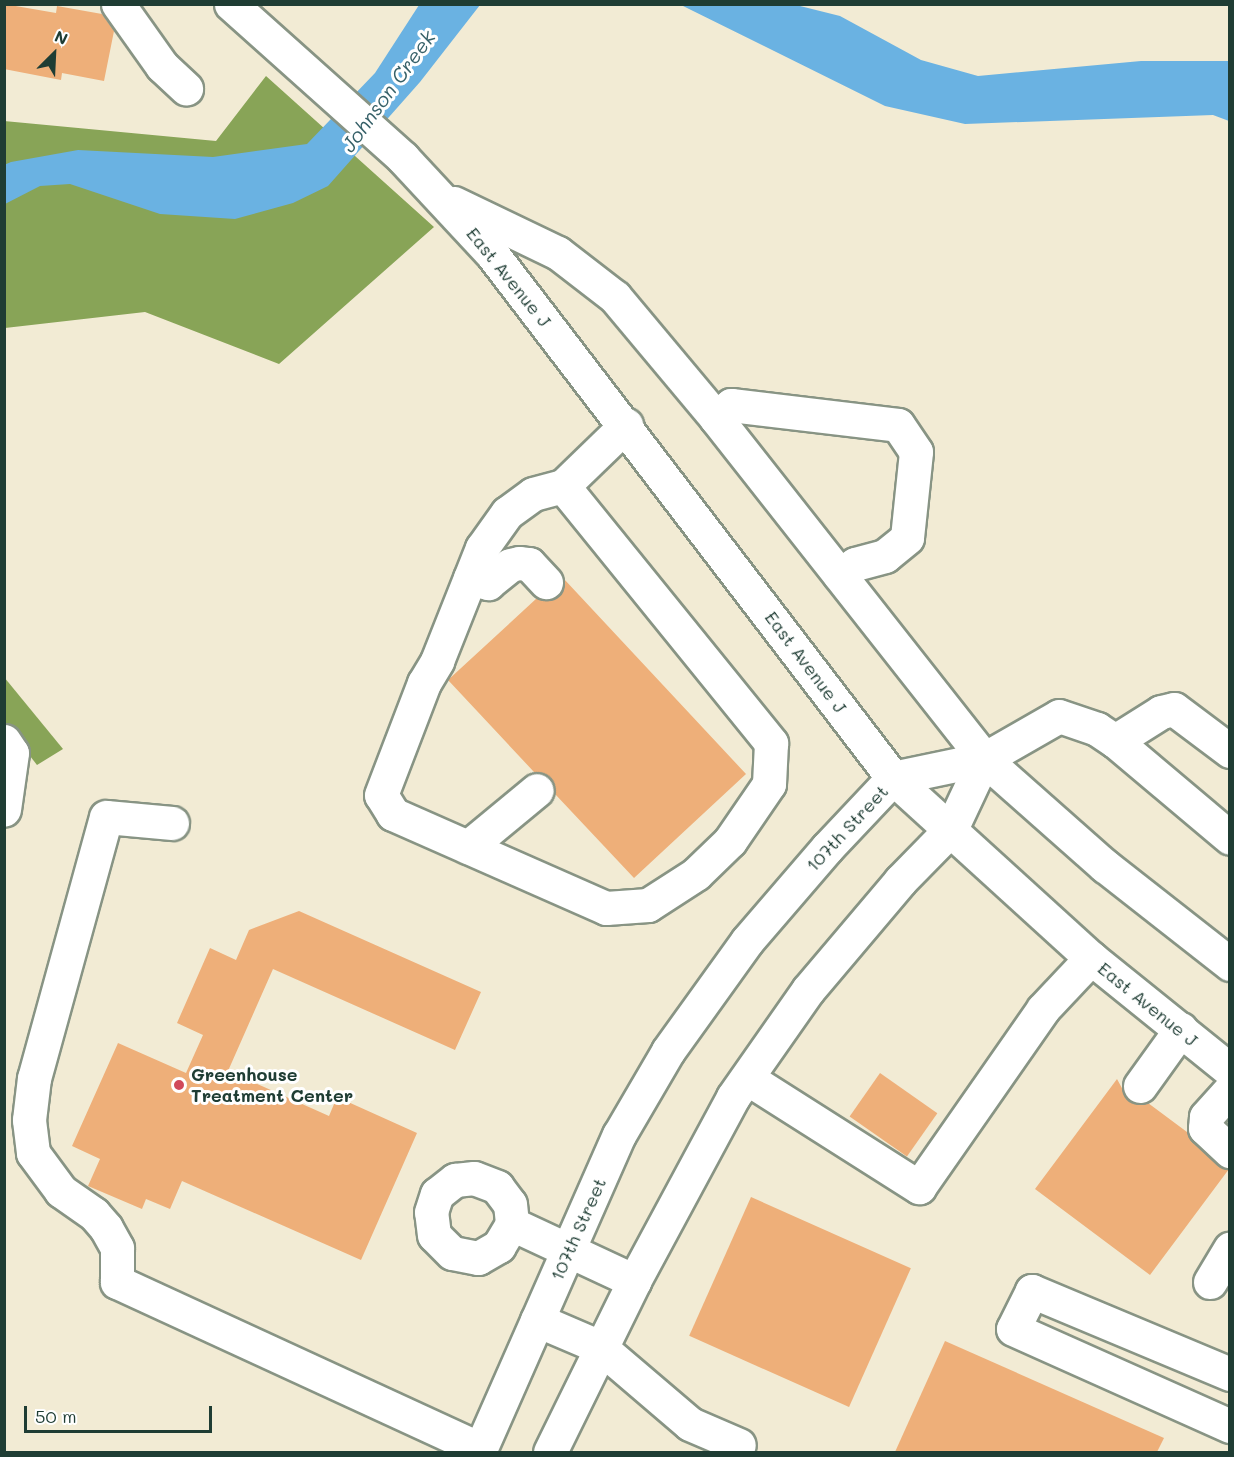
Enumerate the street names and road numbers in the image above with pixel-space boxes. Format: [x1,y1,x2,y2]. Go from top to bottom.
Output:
street label: East Avenue J [462,223,556,331]
street label: East Avenue J [761,607,851,717]
street label: 107th Street [801,780,893,876]
street label: East Avenue J [1094,957,1202,1051]
street label: 107th Street [546,1174,610,1284]

